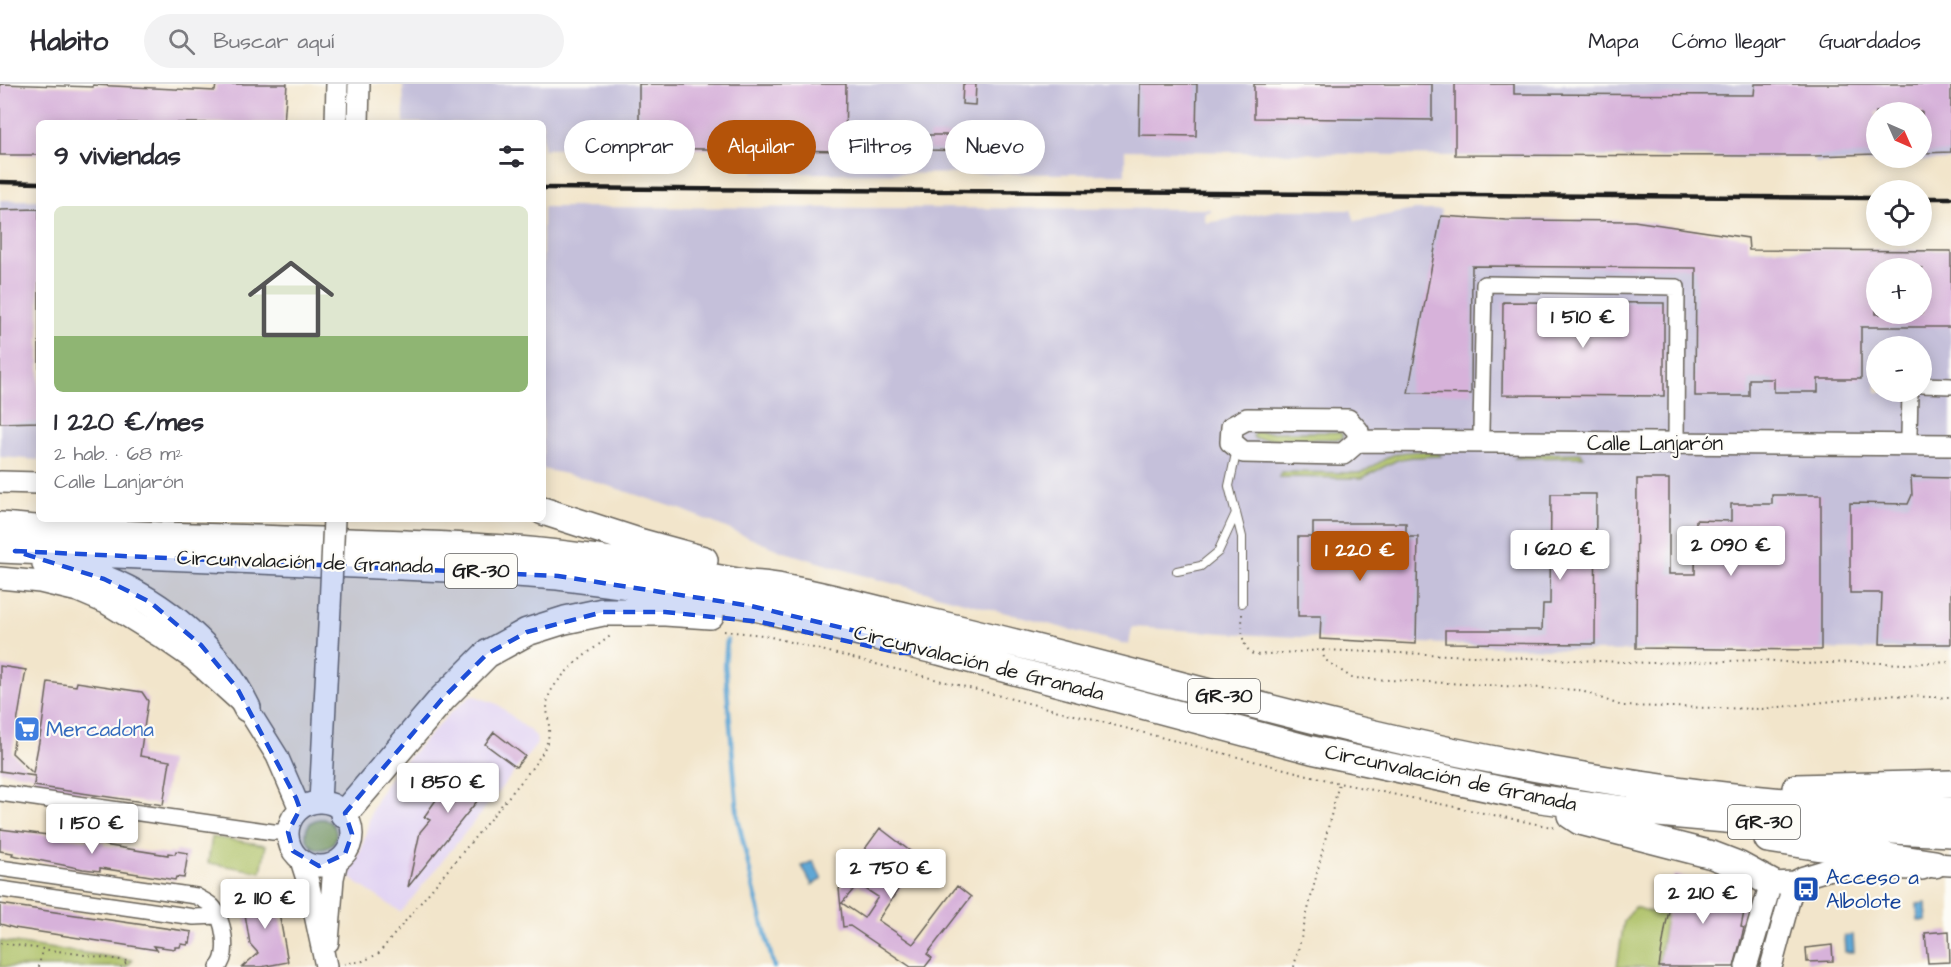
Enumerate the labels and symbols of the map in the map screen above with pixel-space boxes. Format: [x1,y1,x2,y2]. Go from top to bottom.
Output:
north arrow [1866,102,1932,168]
pin: 1 510 € [1528,298,1638,349]
street label: Calle Lanjarón [1587,429,1723,458]
pin: 2 090 € [1676,526,1786,577]
pin: 1 620 € [1505,530,1615,581]
pin: 1 220 € [1305,531,1415,582]
street label: Circunvalación de Granada [176,543,434,581]
road number: GR-30 [445,554,517,588]
street label: Circunvalación de Granada [851,618,1107,708]
road number: GR-30 [1188,679,1260,713]
supermarket icon: Mercadona [12,714,42,744]
place label: Mercadona [46,715,154,744]
street label: Circunvalación de Granada [1322,737,1580,819]
pin: 1 850 € [393,763,503,814]
pin: 1 150 € [37,804,147,855]
road number: GR-30 [1728,805,1800,839]
pin: 2 750 € [836,849,946,900]
place label: Acceso a Albolote [1826,863,1919,916]
pin: 2 210 € [1648,874,1758,925]
bus stop icon: Acceso a Albolote [1791,874,1821,904]
pin: 2 110 € [210,879,320,930]

